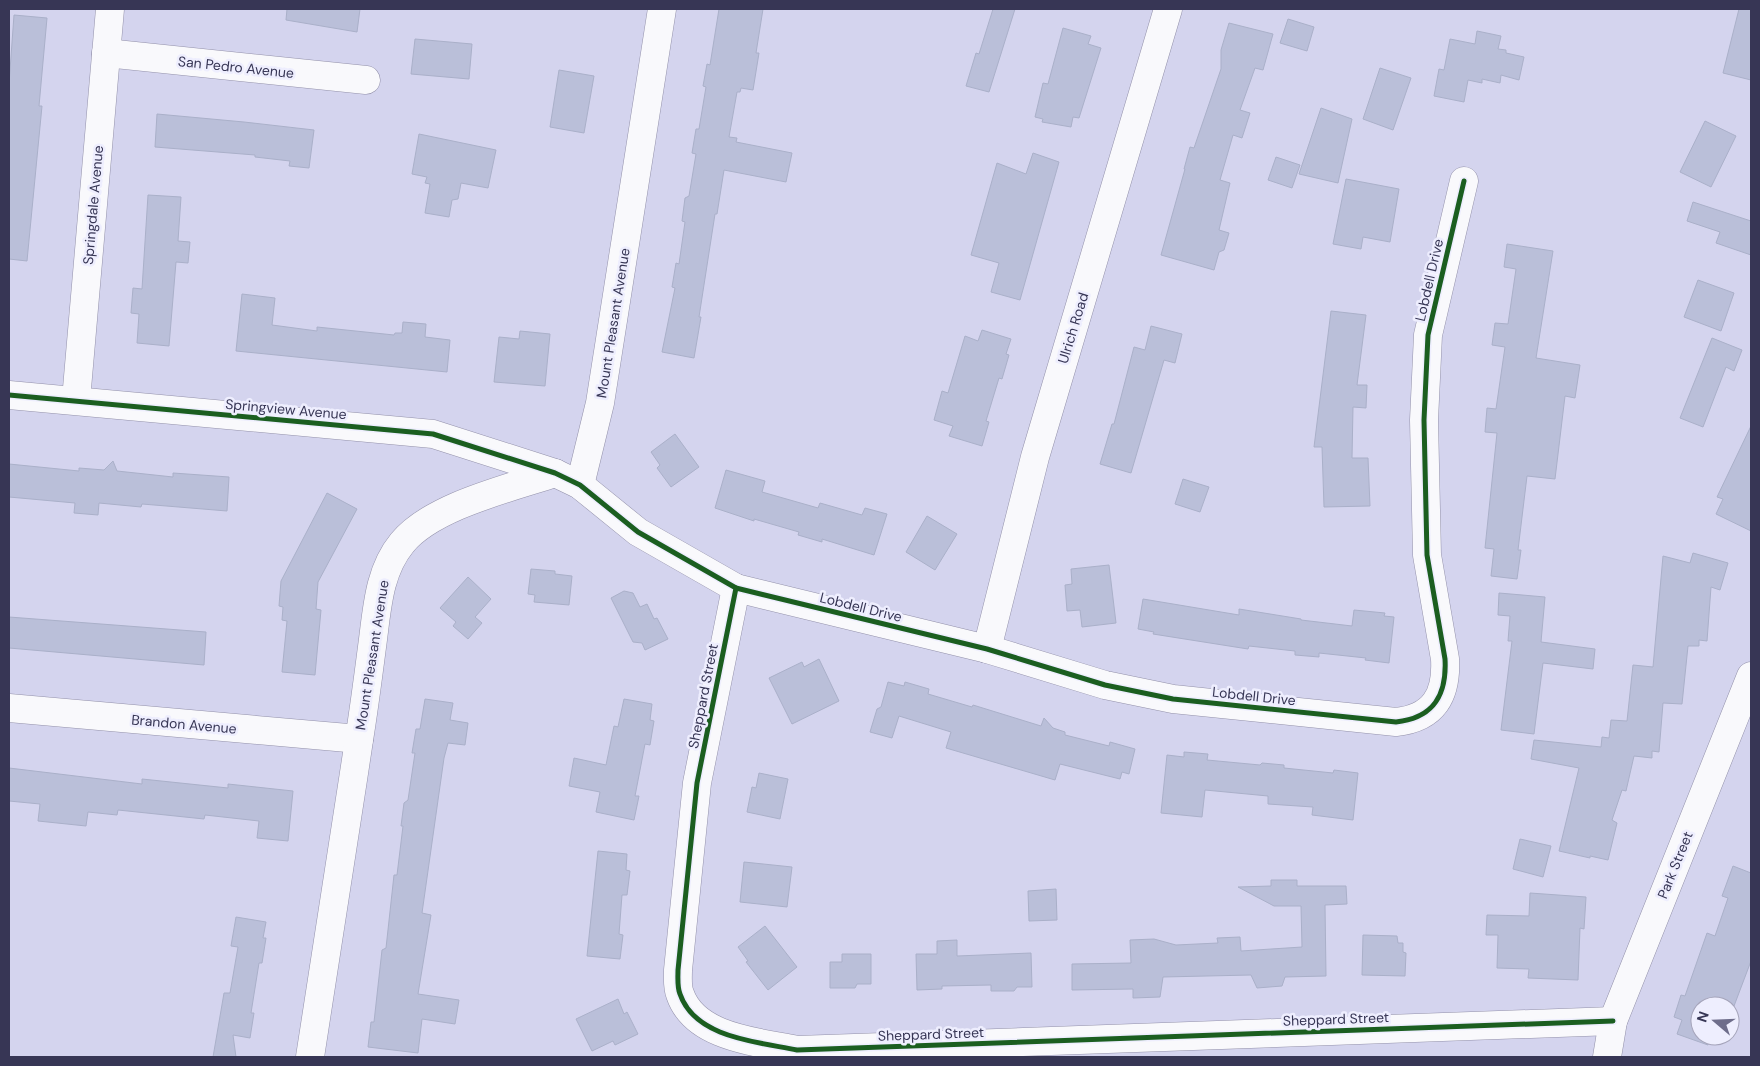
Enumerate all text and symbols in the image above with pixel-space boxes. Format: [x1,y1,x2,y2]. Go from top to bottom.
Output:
street label: San Pedro Avenue [177,52,295,82]
street label: Springdale Avenue [79,145,107,265]
street label: Lobdell Drive [1411,237,1447,323]
street label: Mount Pleasant Avenue [592,247,634,399]
street label: Ulrich Road [1054,290,1092,366]
street label: Springview Avenue [225,395,347,423]
street label: Mount Pleasant Avenue [351,579,393,731]
street label: Lobdell Drive [818,588,904,626]
street label: Sheppard Street [684,642,722,750]
street label: Lobdell Drive [1211,683,1297,709]
street label: Brandon Avenue [131,710,237,738]
street label: Park Street [1653,829,1697,901]
north arrow [1690,996,1740,1046]
street label: Sheppard Street [1283,1008,1389,1030]
text: N [1693,1009,1713,1025]
street label: Sheppard Street [878,1023,984,1045]

